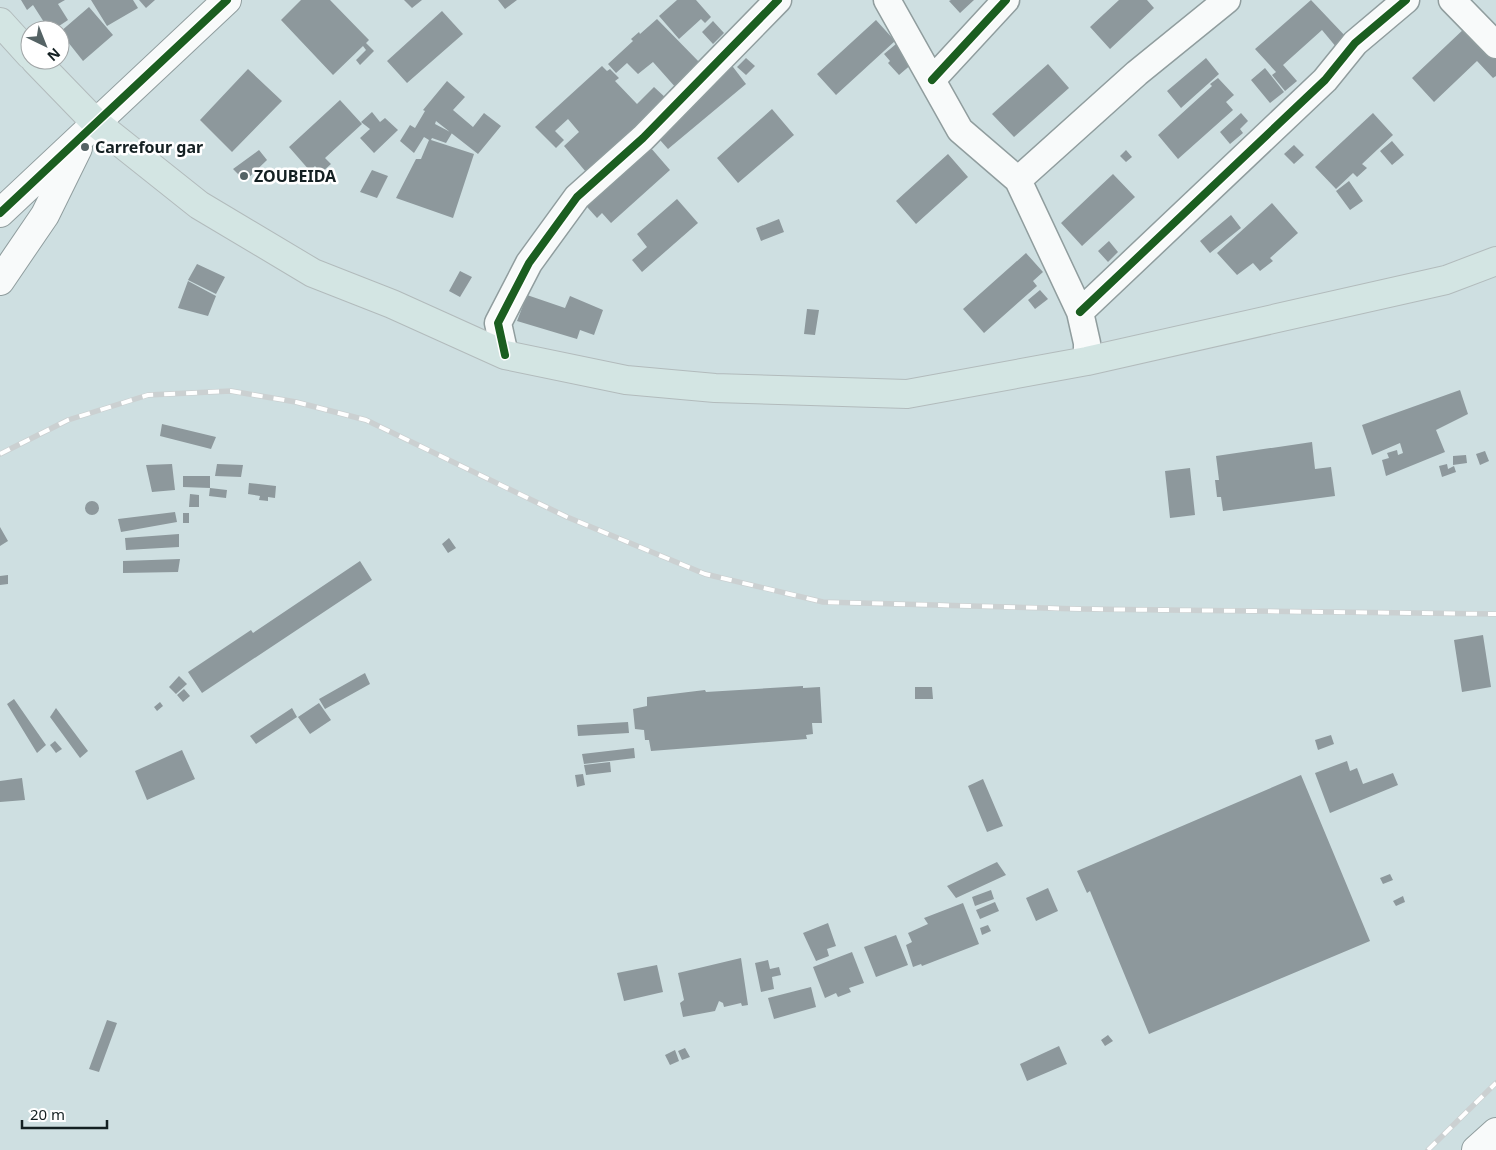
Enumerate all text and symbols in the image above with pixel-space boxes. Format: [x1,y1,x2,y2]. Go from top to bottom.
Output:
north arrow [20,20,70,70]
text: N [44,44,65,66]
place label: Carrefour gar [95,136,203,158]
marker: Carrefour gar [79,141,91,153]
place label: ZOUBEIDA [254,165,337,187]
marker: ZOUBEIDA [238,170,250,182]
scale bar [22,1098,108,1130]
text: 20 m [30,1104,65,1124]

